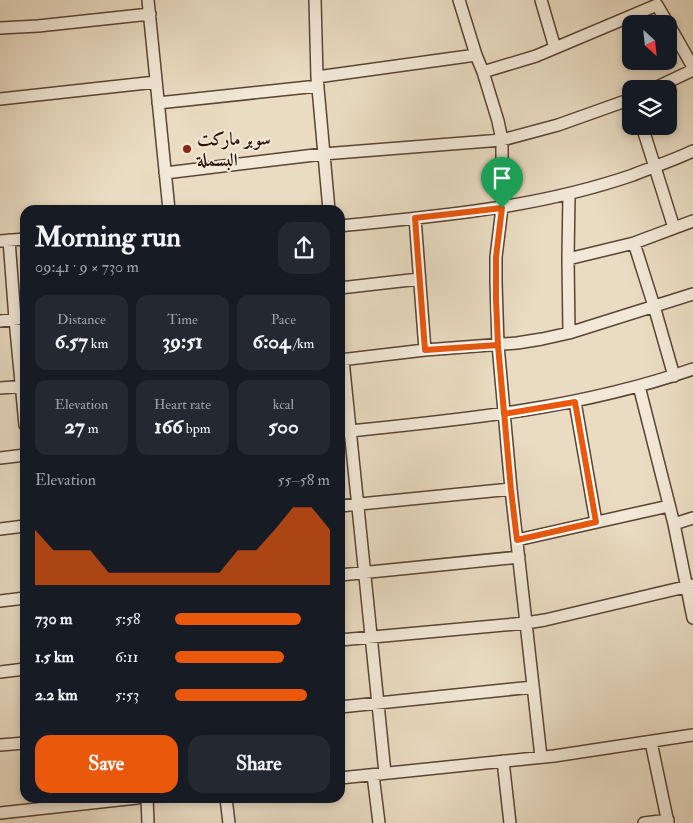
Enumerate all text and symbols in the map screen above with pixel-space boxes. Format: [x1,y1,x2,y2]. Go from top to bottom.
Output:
north arrow [622,15,678,70]
map controls [622,15,677,135]
button: layers [622,80,677,135]
place label: سوبر ماركت البسملة [196,128,271,172]
marker: سوبر ماركت البسملة [181,143,193,155]
pin [481,157,523,208]
icon: arrive [488,164,516,192]
text: Morning run [35,220,181,255]
button: share [278,222,330,274]
text: 09:41 · 9 × 730 m [35,257,139,277]
text: Distance [57,311,106,328]
text: Time [167,311,198,328]
text: Pace [271,311,296,328]
text: 6.57 [55,328,88,355]
text: 39:51 [162,328,203,355]
text: 6:04 [253,328,290,355]
text: km [88,335,108,352]
text: /km [290,335,314,352]
text: Elevation [55,396,108,413]
text: Heart rate [154,396,211,413]
text: kcal [273,396,294,413]
text: 27 [64,413,85,440]
text: 166 [154,413,183,440]
text: 500 [268,413,299,440]
text: m [85,420,99,437]
text: bpm [183,420,211,437]
text: Elevation [35,470,96,490]
text: 55–58 m [278,470,330,490]
text: 730 m [35,609,72,629]
text: 5:58 [115,609,141,629]
text: 1.5 km [35,647,74,667]
text: 6:11 [115,647,138,667]
text: 2.2 km [35,685,78,705]
text: 5:53 [115,685,139,705]
button: Save [35,735,178,793]
button: Share [188,735,330,793]

